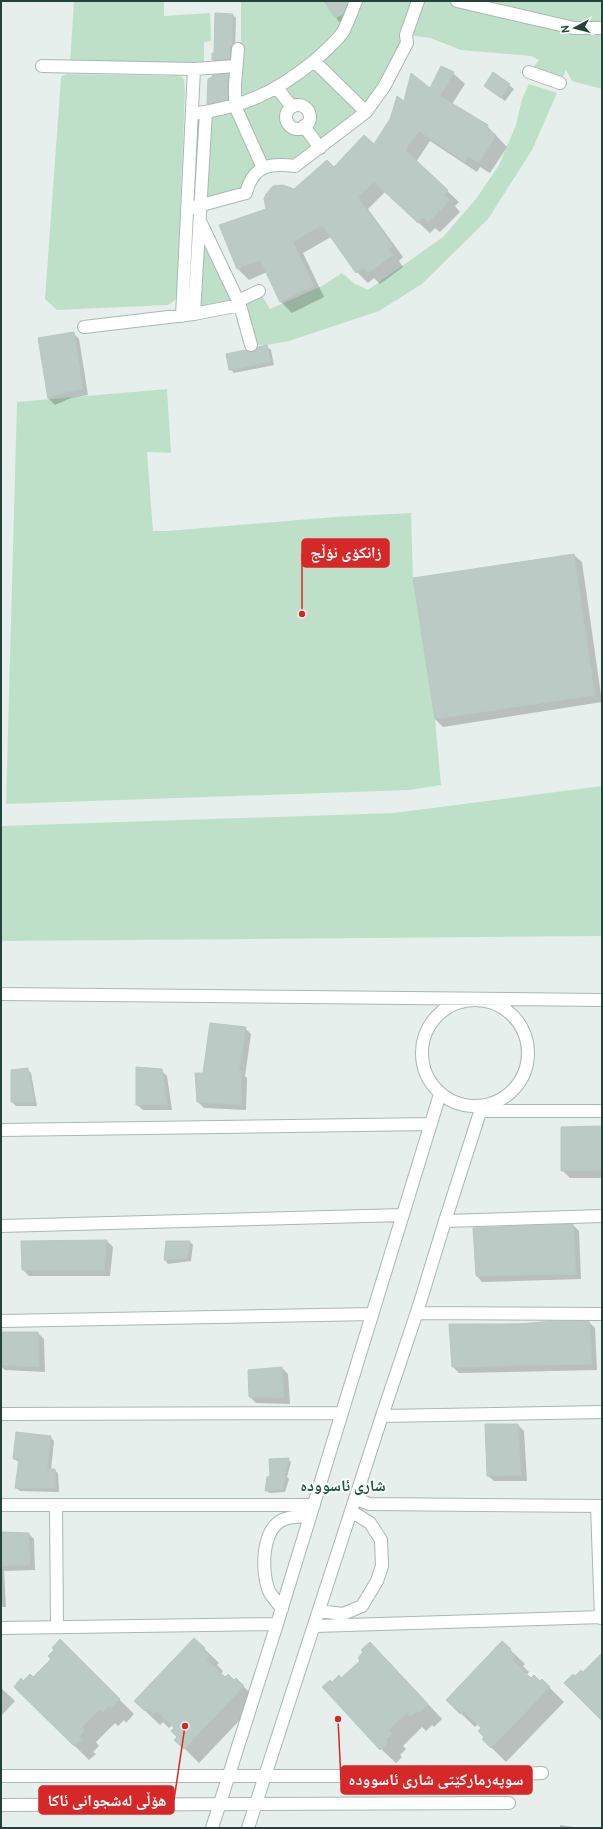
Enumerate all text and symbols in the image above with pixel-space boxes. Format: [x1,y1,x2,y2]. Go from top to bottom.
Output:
north arrow [555,8,595,48]
text: N [558,25,572,34]
callout: زانکۆی نۆڵج [302,539,389,567]
text: زانکۆی نۆڵج [310,543,382,563]
district label: شاری ئاسوودە [300,1476,386,1495]
callout: سوپەرمارکێتی شاری ئاسوودە [341,1766,532,1794]
text: سوپەرمارکێتی شاری ئاسوودە [349,1770,523,1789]
callout: هۆڵی لەشجوانی ئاکا [39,1786,174,1814]
text: هۆڵی لەشجوانی ئاکا [48,1791,166,1810]

